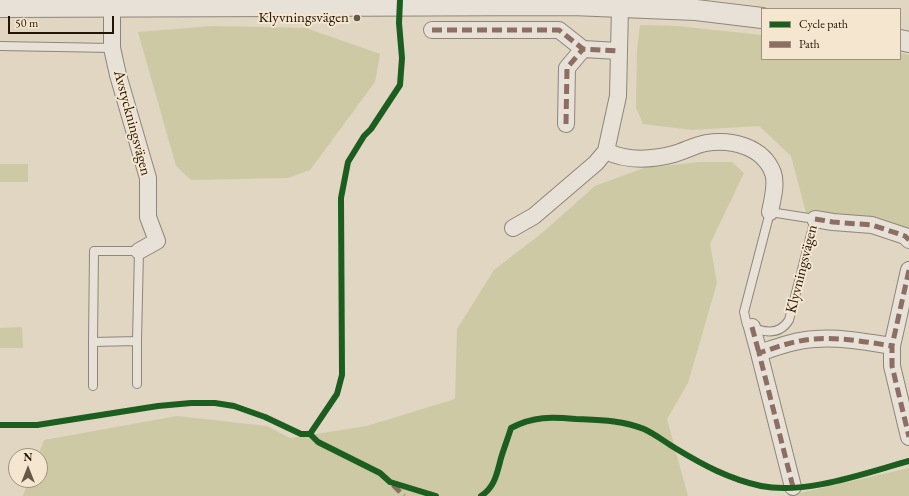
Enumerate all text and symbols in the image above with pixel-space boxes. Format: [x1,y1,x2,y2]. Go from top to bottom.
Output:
scale bar [10,8,116,34]
legend [761,8,901,60]
place label: Klyvningsvägen [259,9,349,27]
marker: Klyvningsvägen [352,13,362,23]
text: 50 m [15,15,38,31]
text: Cycle path [799,16,848,32]
text: Path [799,36,820,52]
street label: Avstyckningsvägen [109,68,155,178]
street label: Klyvningsvägen [782,223,822,315]
north arrow [8,448,48,488]
text: N [24,450,32,464]

